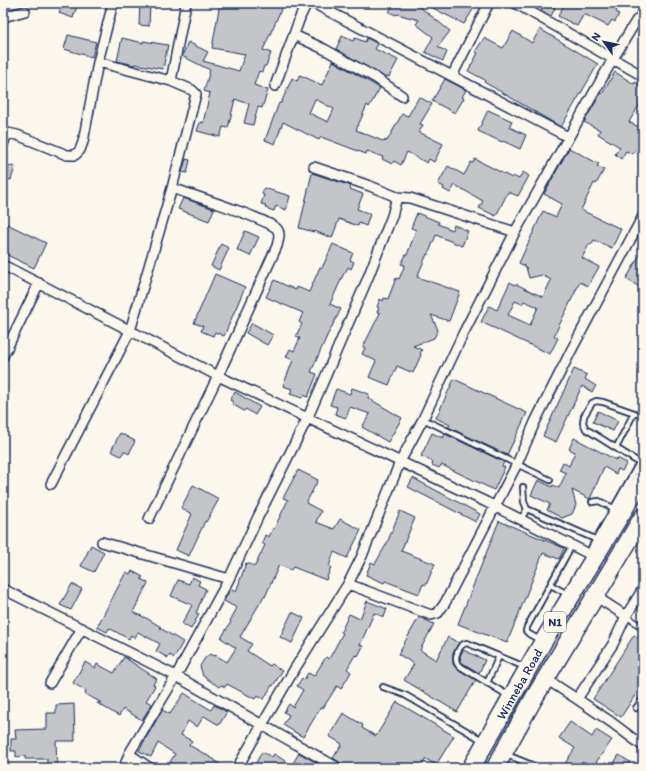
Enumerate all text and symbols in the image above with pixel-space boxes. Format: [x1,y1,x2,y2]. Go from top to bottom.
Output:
north arrow [584,22,624,62]
text: N [589,30,604,43]
road number: N1 [544,612,566,632]
street label: Winneba Road [493,646,545,722]

